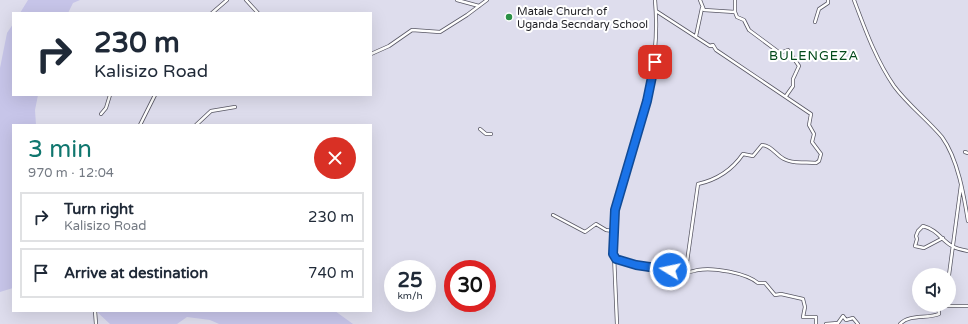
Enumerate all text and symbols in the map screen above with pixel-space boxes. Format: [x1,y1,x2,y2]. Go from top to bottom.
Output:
place label: Matale Church of Uganda Secndary School [517,5,648,31]
marker: Matale Church of Uganda Secndary School [504,12,514,22]
text: 230 m [94,26,180,60]
icon: right [28,28,80,80]
pin [638,45,672,79]
district label: BULENGEZA [769,48,859,64]
icon: arrive [644,51,666,73]
text: Kalisizo Road [94,60,208,82]
text: 3 min [28,135,92,164]
button: close [314,137,356,179]
text: 970 m · 12:04 [28,165,114,181]
text: Turn right [64,200,134,218]
icon: right [30,206,52,228]
text: 230 m [308,208,354,226]
text: Kalisizo Road [64,218,146,234]
position arrow [649,249,691,291]
speed limit sign: 30 [444,260,496,312]
icon: arrive [30,262,52,284]
text: Arrive at destination [64,264,208,282]
text: 740 m [308,264,354,282]
map controls [912,268,956,312]
button: sound [912,268,956,312]
text: 25 [397,269,423,293]
text: km/h [397,290,423,302]

